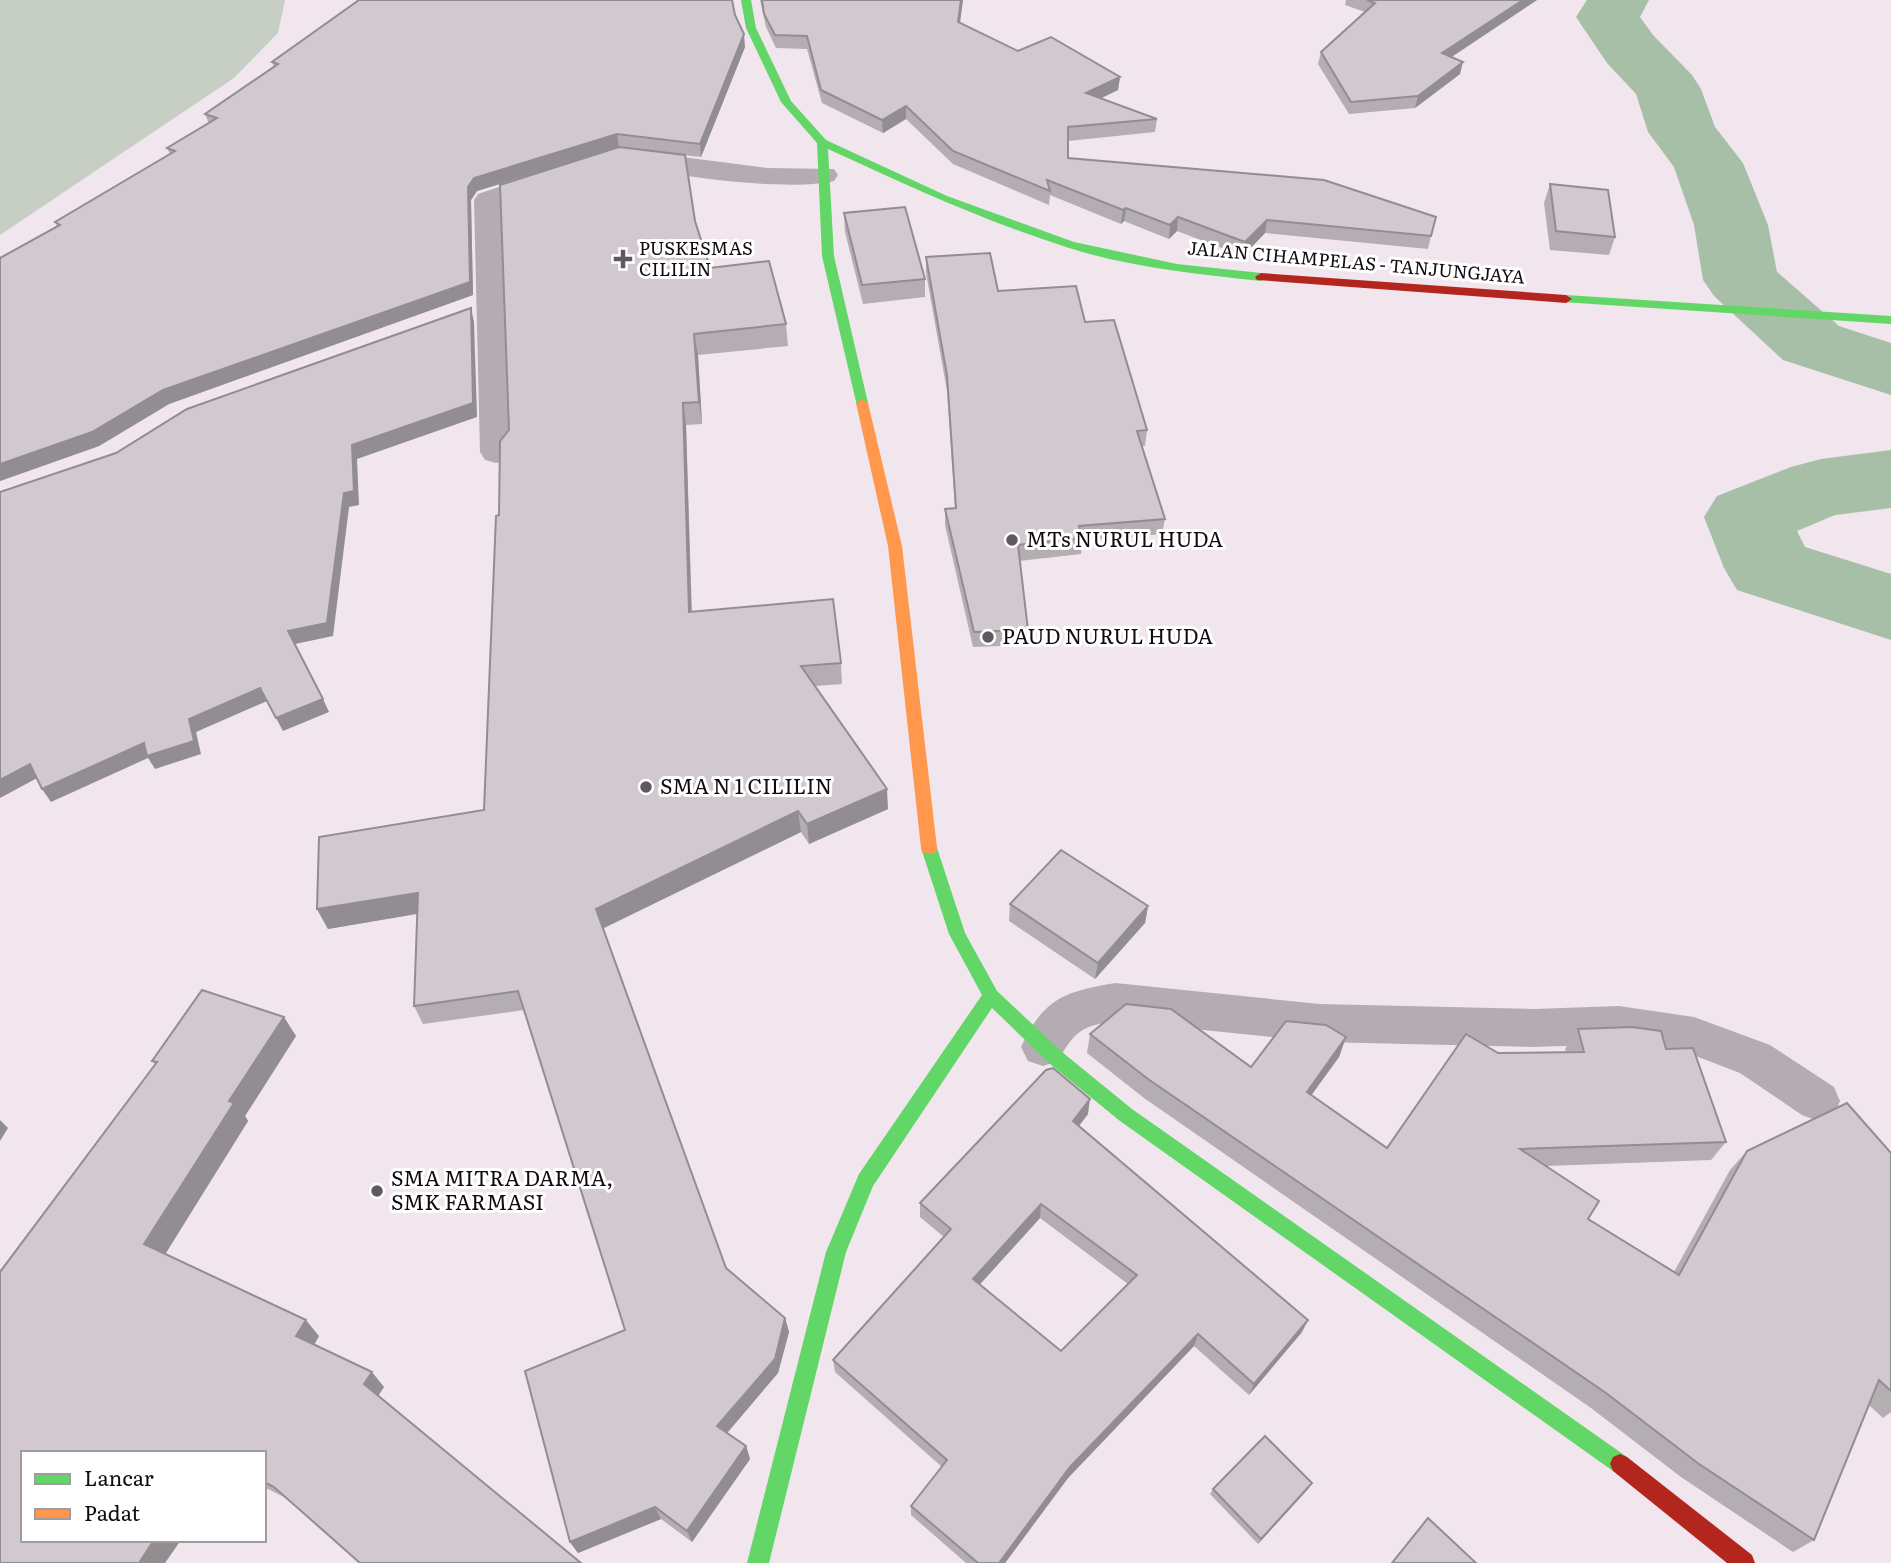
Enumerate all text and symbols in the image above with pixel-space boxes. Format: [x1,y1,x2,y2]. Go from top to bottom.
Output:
street label: JALAN CIHAMPELAS - TANJUNGJAYA [1186,233,1526,290]
place label: PUSKESMAS CILILIN [639,234,753,282]
marker: PUSKESMAS CILILIN [613,249,633,269]
place label: MTs NURUL HUDA [1026,522,1224,553]
marker: MTs NURUL HUDA [1004,532,1020,548]
place label: PAUD NURUL HUDA [1002,619,1213,650]
marker: PAUD NURUL HUDA [980,629,996,645]
place label: SMA N 1 CILILIN [660,769,832,800]
marker: SMA N 1 CILILIN [638,779,654,795]
place label: SMA MITRA DARMA, SMK FARMASI [391,1161,613,1216]
marker: SMA MITRA DARMA, SMK FARMASI [369,1183,385,1199]
legend [21,1451,266,1542]
text: Lancar [84,1461,154,1492]
text: Padat [84,1496,140,1527]

